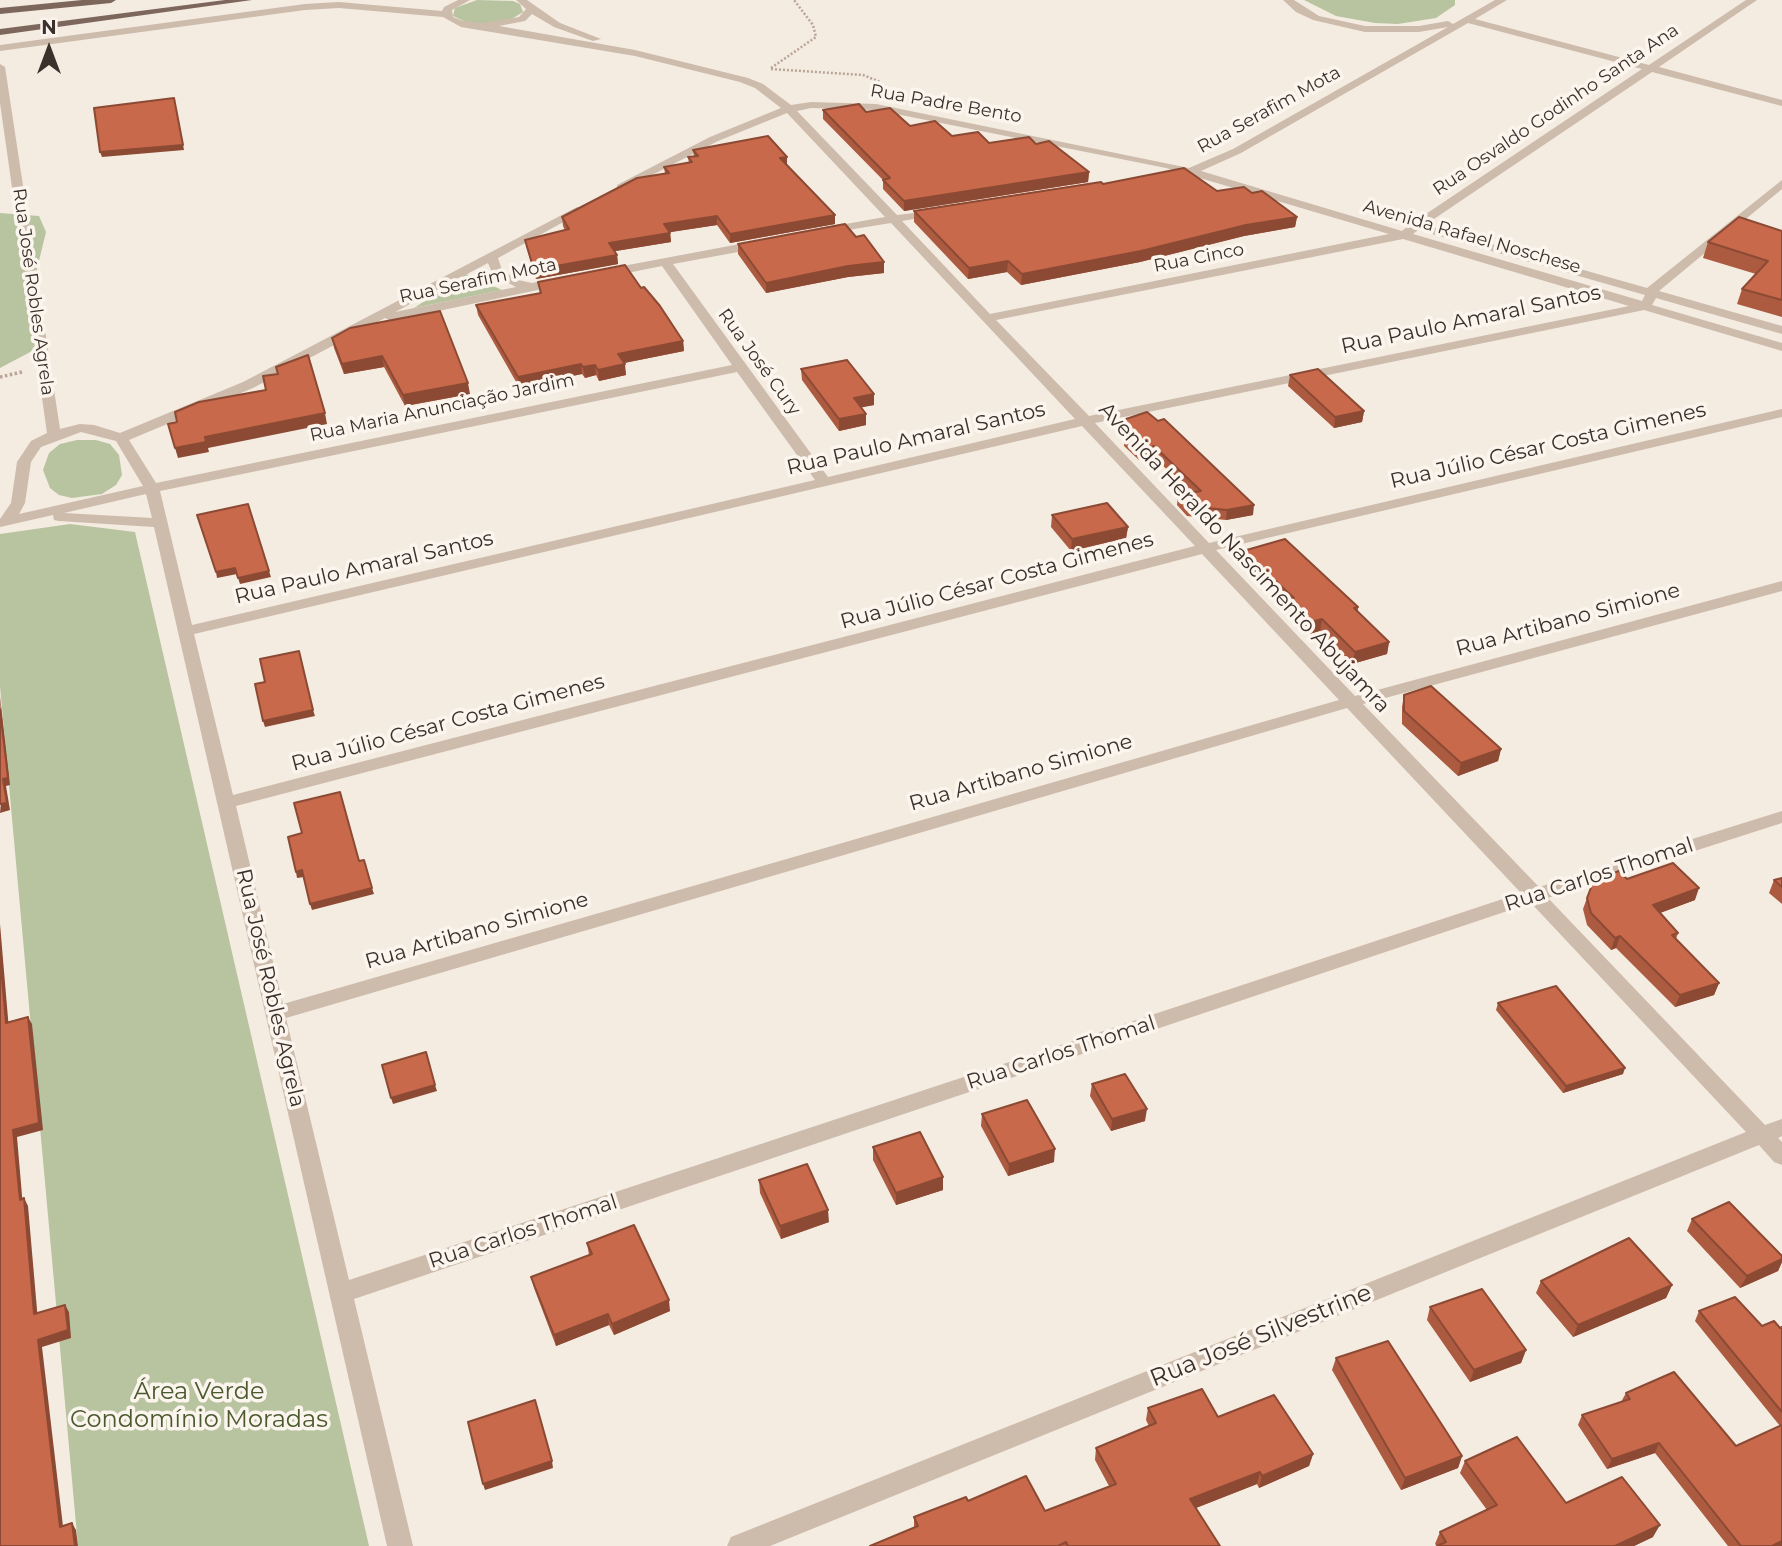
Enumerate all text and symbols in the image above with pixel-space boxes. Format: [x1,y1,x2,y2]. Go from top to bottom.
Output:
north arrow [14,14,84,84]
text: N [41,16,57,39]
street label: Rua Osvaldo Godinho Santa Ana [1429,20,1683,200]
street label: Rua Serafim Mota [1194,62,1344,158]
street label: Rua Padre Bento [869,80,1023,128]
street label: Rua José Robles Agrela [8,187,58,397]
street label: Avenida Rafael Noschese [1361,196,1583,278]
street label: Rua Cinco [1152,239,1246,277]
street label: Rua Serafim Mota [397,254,559,308]
street label: Rua Paulo Amaral Santos [1339,280,1603,360]
street label: Rua José Cury [713,304,805,420]
street label: Rua Maria Anunciação Jardim [308,369,576,447]
street label: Rua Paulo Amaral Santos [784,397,1048,481]
street label: Rua Júlio César Costa Gimenes [1388,397,1708,495]
street label: Avenida Heraldo Nascimento Abujamra [1093,398,1395,718]
street label: Rua Paulo Amaral Santos [232,526,496,610]
street label: Rua Júlio César Costa Gimenes [838,527,1156,635]
street label: Rua Artibano Simione [1453,578,1683,662]
street label: Rua Júlio César Costa Gimenes [289,669,607,777]
street label: Rua Artibano Simione [906,729,1136,817]
street label: Rua Carlos Thomal [1501,833,1697,917]
street label: Rua José Robles Agrela [230,866,310,1110]
street label: Rua Artibano Simione [362,887,592,975]
street label: Rua Carlos Thomal [963,1011,1159,1095]
street label: Rua Carlos Thomal [425,1190,621,1274]
street label: Rua José Silvestrine [1146,1278,1376,1394]
park label: Área Verde Condomínio Moradas [70,1378,328,1434]

